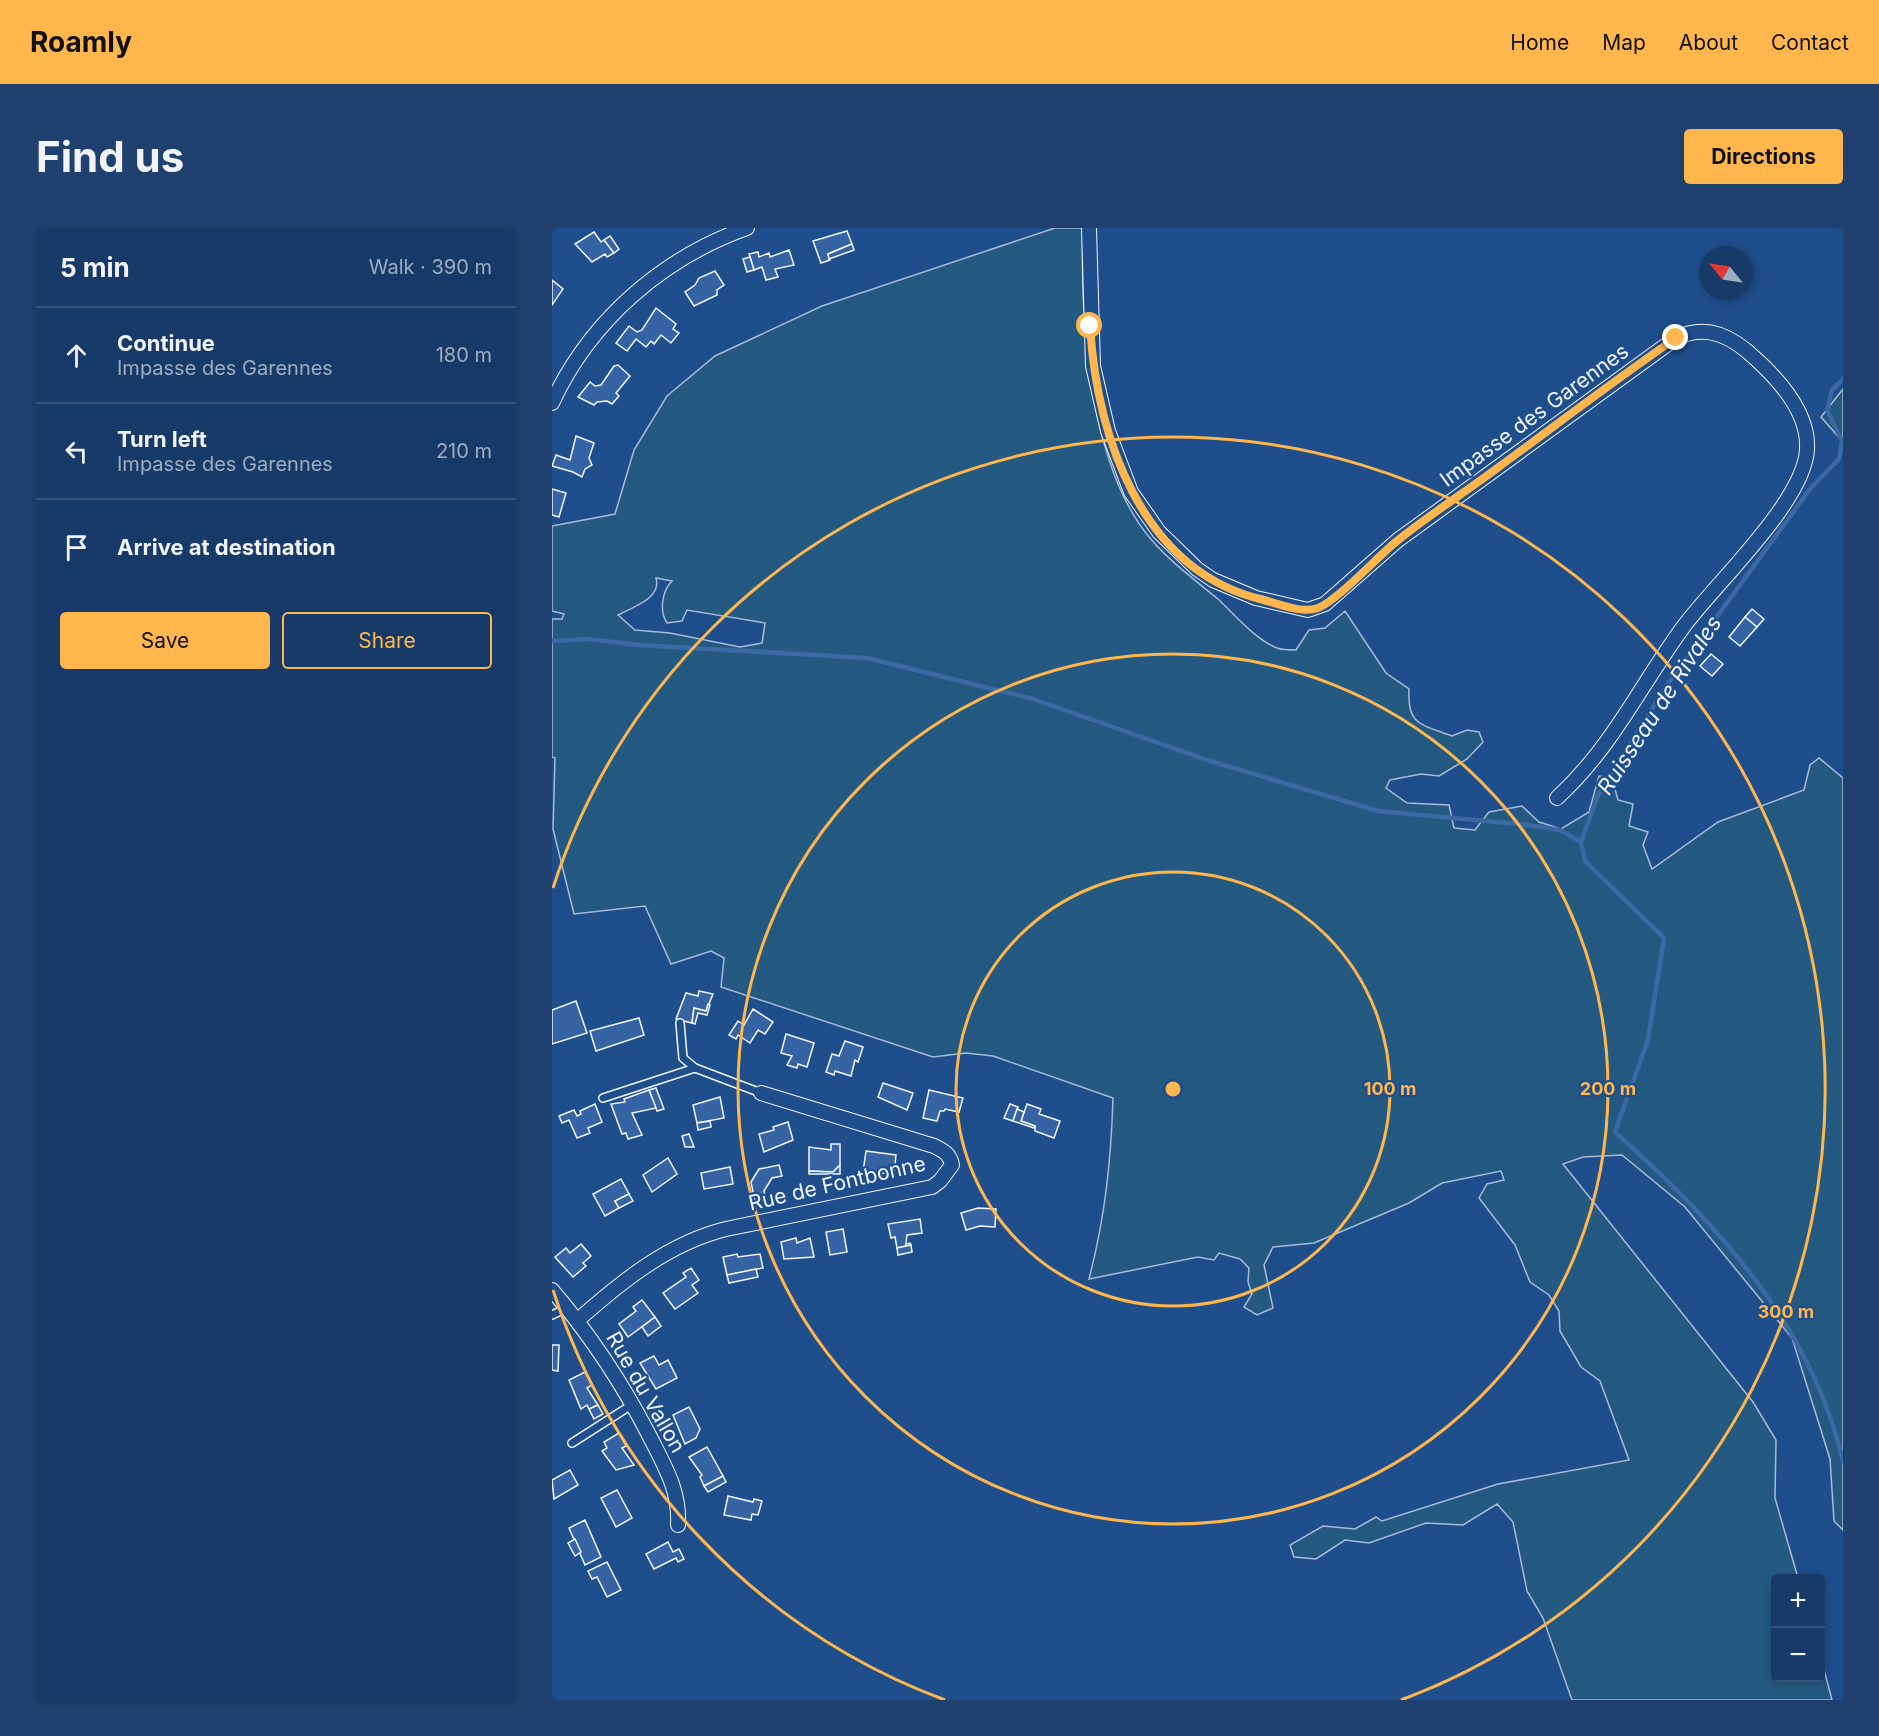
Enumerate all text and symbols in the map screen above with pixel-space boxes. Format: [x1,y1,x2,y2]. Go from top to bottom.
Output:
text: Roamly [30,25,132,59]
text: Home [1510,30,1569,55]
text: Map [1602,30,1646,55]
text: About [1679,30,1738,55]
text: Contact [1771,30,1849,55]
button: Directions [1684,129,1843,184]
text: Find us [36,131,184,182]
north arrow [1699,246,1753,300]
text: 5 min [60,252,130,283]
text: Walk · 390 m [369,255,492,279]
route start [1076,312,1102,338]
route end [1662,324,1688,350]
text: Continue [117,330,215,356]
street label: Impasse des Garennes [1435,338,1633,492]
icon: ahead [60,339,93,372]
text: 180 m [436,343,492,367]
text: Impasse des Garennes [117,356,333,380]
text: Turn left [117,426,207,452]
icon: left [60,435,93,468]
text: 210 m [436,439,492,463]
text: Impasse des Garennes [117,452,333,476]
icon: arrive [60,531,93,564]
text: Arrive at destination [117,534,336,560]
water label: Ruisseau de Rivales [1591,611,1727,799]
button: Save [60,612,270,669]
button: Share [282,612,492,669]
text: 100 m [1364,1078,1416,1099]
text: 200 m [1580,1078,1636,1099]
centre of rings [1163,1079,1183,1099]
street label: Rue de Fontbonne [746,1150,928,1216]
text: 300 m [1758,1301,1814,1322]
street label: Rue du Vallon [601,1327,691,1457]
map controls [1771,1574,1825,1682]
button: + [1771,1574,1825,1628]
button: − [1771,1628,1825,1682]

